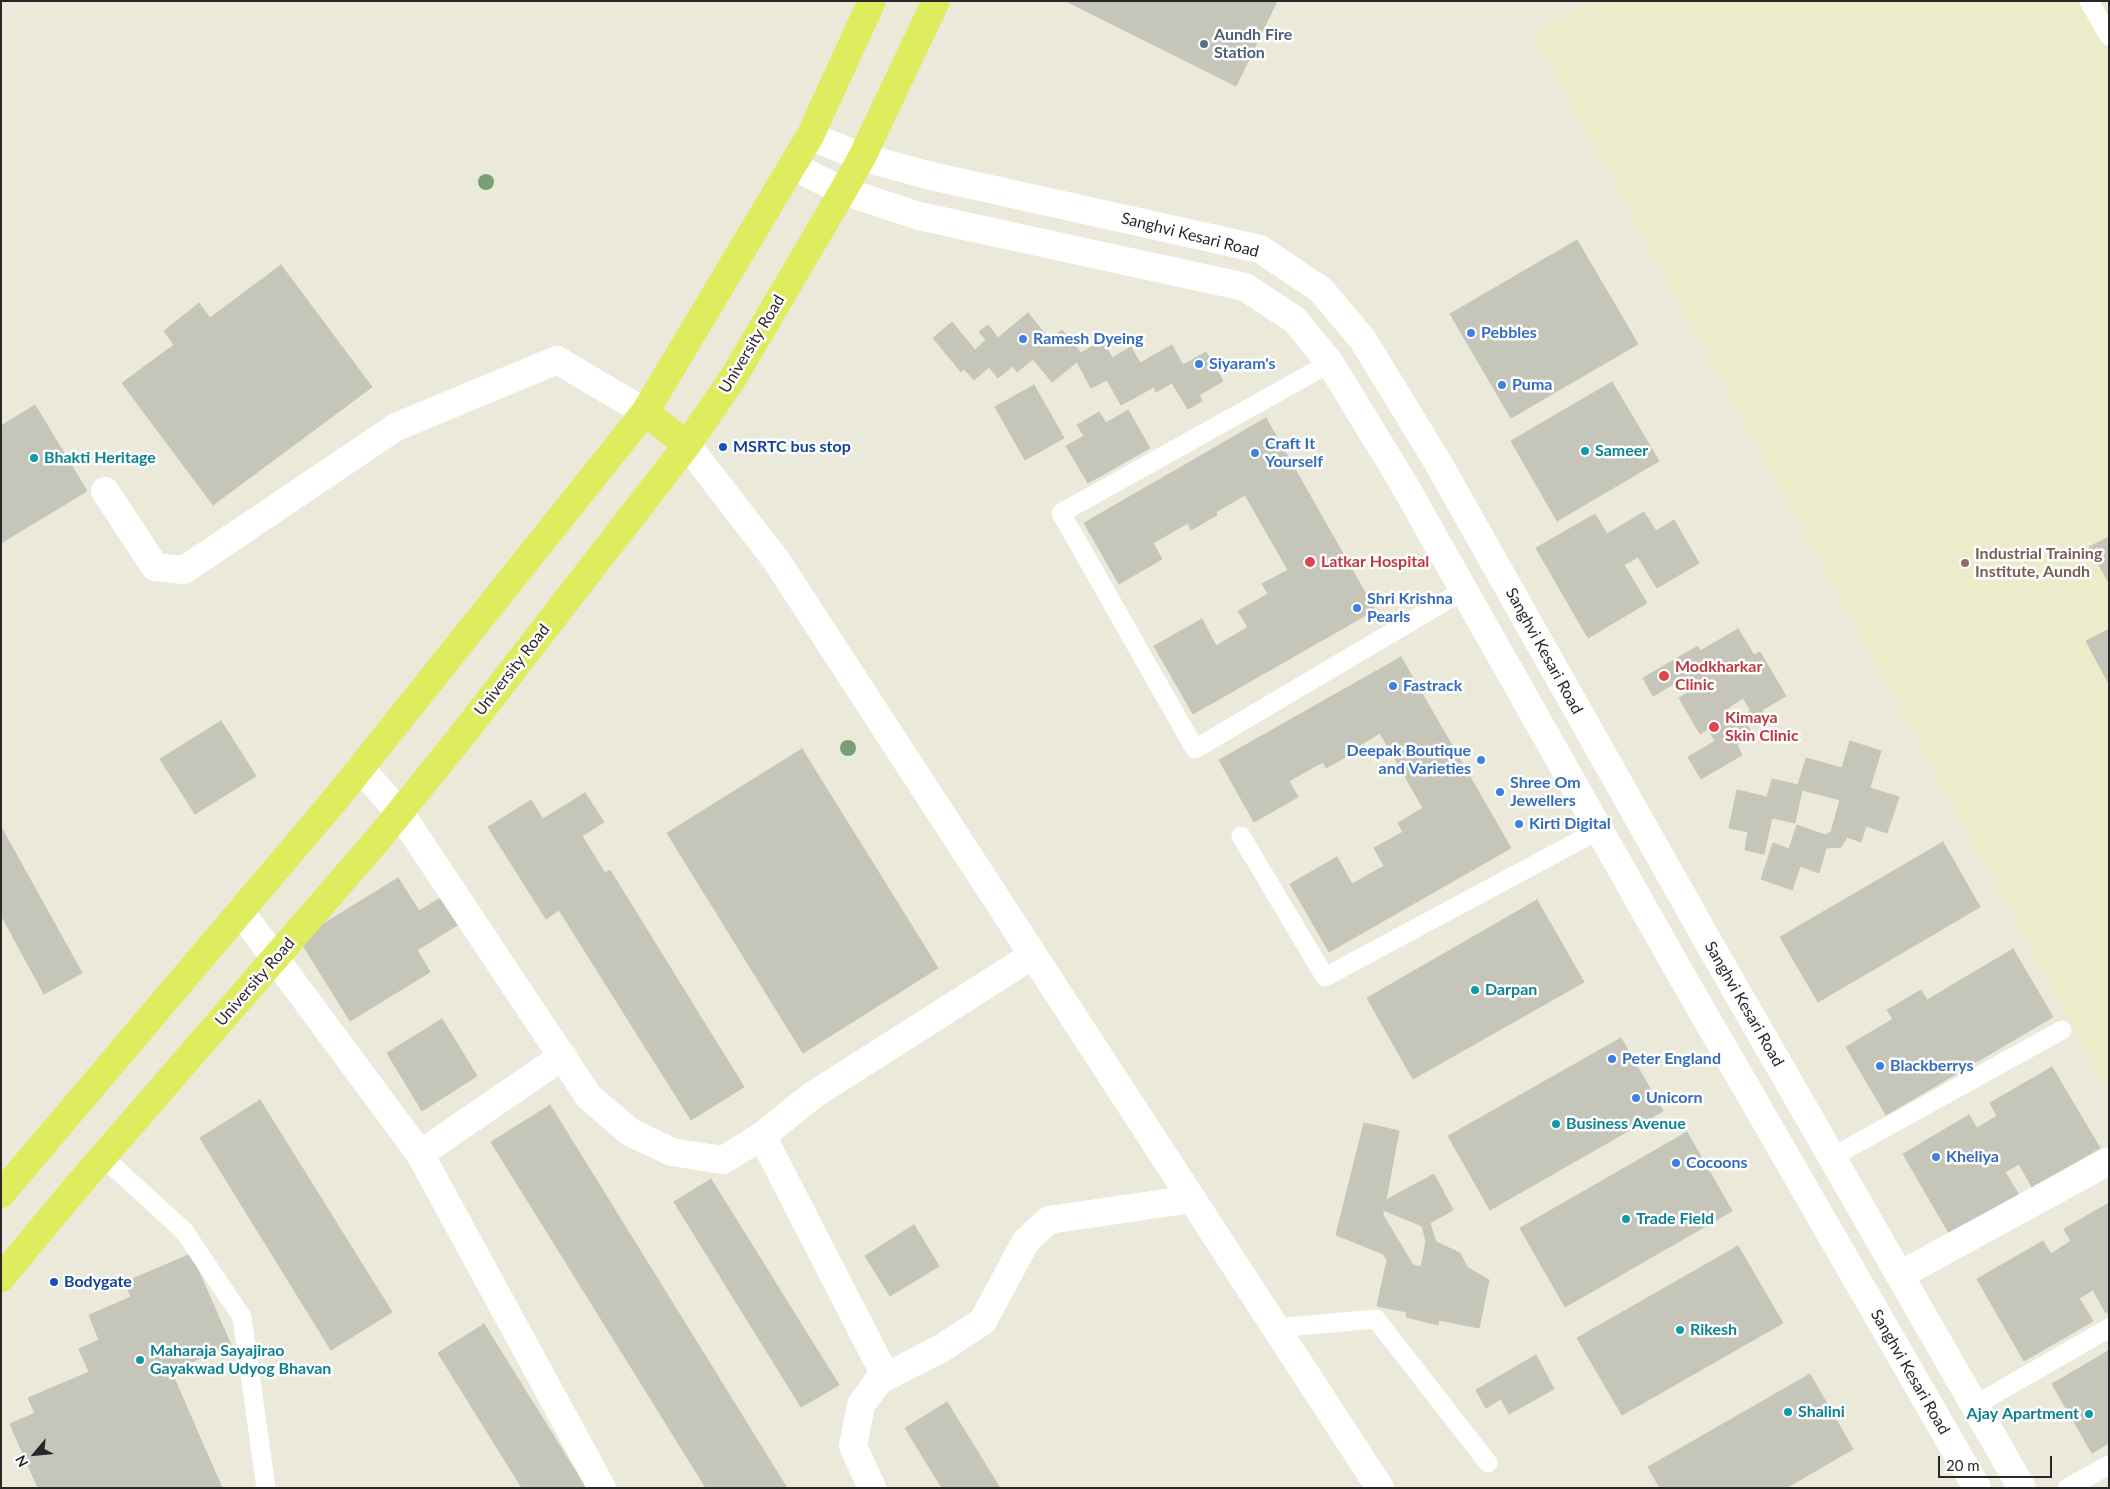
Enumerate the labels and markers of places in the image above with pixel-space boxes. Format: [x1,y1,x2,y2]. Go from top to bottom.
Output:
place label: Aundh Fire Station [1214,25,1292,63]
marker: Aundh Fire Station [1198,38,1210,50]
place label: Pebbles [1481,323,1537,343]
marker: Pebbles [1465,327,1477,339]
place label: Ramesh Dyeing [1033,329,1144,349]
marker: Ramesh Dyeing [1017,333,1029,345]
place label: Siyaram's [1209,354,1276,374]
marker: Siyaram's [1193,358,1205,370]
place label: Puma [1512,375,1552,395]
marker: Puma [1496,379,1508,391]
place label: Craft It Yourself [1265,434,1323,472]
place label: MSRTC bus stop [733,437,851,457]
marker: MSRTC bus stop [717,441,729,453]
place label: Sameer [1595,441,1648,461]
marker: Sameer [1579,445,1591,457]
marker: Craft It Yourself [1249,447,1261,459]
place label: Bhakti Heritage [44,448,156,468]
marker: Bhakti Heritage [28,452,40,464]
place label: Industrial Training Institute, Aundh [1975,544,2102,582]
place label: Latkar Hospital [1321,552,1429,572]
marker: Latkar Hospital [1303,555,1317,569]
marker: Industrial Training Institute, Aundh [1959,557,1971,569]
place label: Shri Krishna Pearls [1367,589,1453,627]
marker: Shri Krishna Pearls [1351,602,1363,614]
place label: Modkharkar Clinic [1675,657,1762,695]
marker: Modkharkar Clinic [1657,669,1671,683]
place label: Fastrack [1403,676,1462,696]
marker: Fastrack [1387,680,1399,692]
place label: Kimaya Skin Clinic [1725,708,1799,746]
marker: Kimaya Skin Clinic [1707,720,1721,734]
place label: Deepak Boutique and Varieties [1347,741,1471,779]
marker: Deepak Boutique and Varieties [1475,754,1487,766]
place label: Shree Om Jewellers [1510,773,1581,811]
marker: Shree Om Jewellers [1494,786,1506,798]
place label: Kirti Digital [1529,814,1611,834]
marker: Kirti Digital [1513,818,1525,830]
place label: Darpan [1485,980,1537,1000]
marker: Darpan [1469,984,1481,996]
place label: Peter England [1622,1049,1721,1069]
marker: Peter England [1606,1053,1618,1065]
place label: Blackberrys [1890,1056,1974,1076]
marker: Blackberrys [1874,1060,1886,1072]
place label: Unicorn [1646,1088,1702,1108]
marker: Unicorn [1630,1092,1642,1104]
place label: Business Avenue [1566,1114,1686,1134]
marker: Business Avenue [1550,1118,1562,1130]
place label: Kheliya [1946,1147,1999,1167]
marker: Kheliya [1930,1151,1942,1163]
place label: Cocoons [1686,1153,1748,1173]
marker: Cocoons [1670,1157,1682,1169]
place label: Trade Field [1636,1209,1714,1229]
marker: Trade Field [1620,1213,1632,1225]
place label: Bodygate [64,1272,132,1292]
marker: Bodygate [48,1276,60,1288]
place label: Rikesh [1690,1320,1737,1340]
marker: Rikesh [1674,1324,1686,1336]
place label: Maharaja Sayajirao Gayakwad Udyog Bhavan [150,1341,331,1379]
marker: Maharaja Sayajirao Gayakwad Udyog Bhavan [134,1354,146,1366]
place label: Shalini [1798,1402,1845,1422]
place label: Ajay Apartment [1967,1404,2079,1424]
marker: Shalini [1782,1406,1794,1418]
marker: Ajay Apartment [2083,1408,2095,1420]

